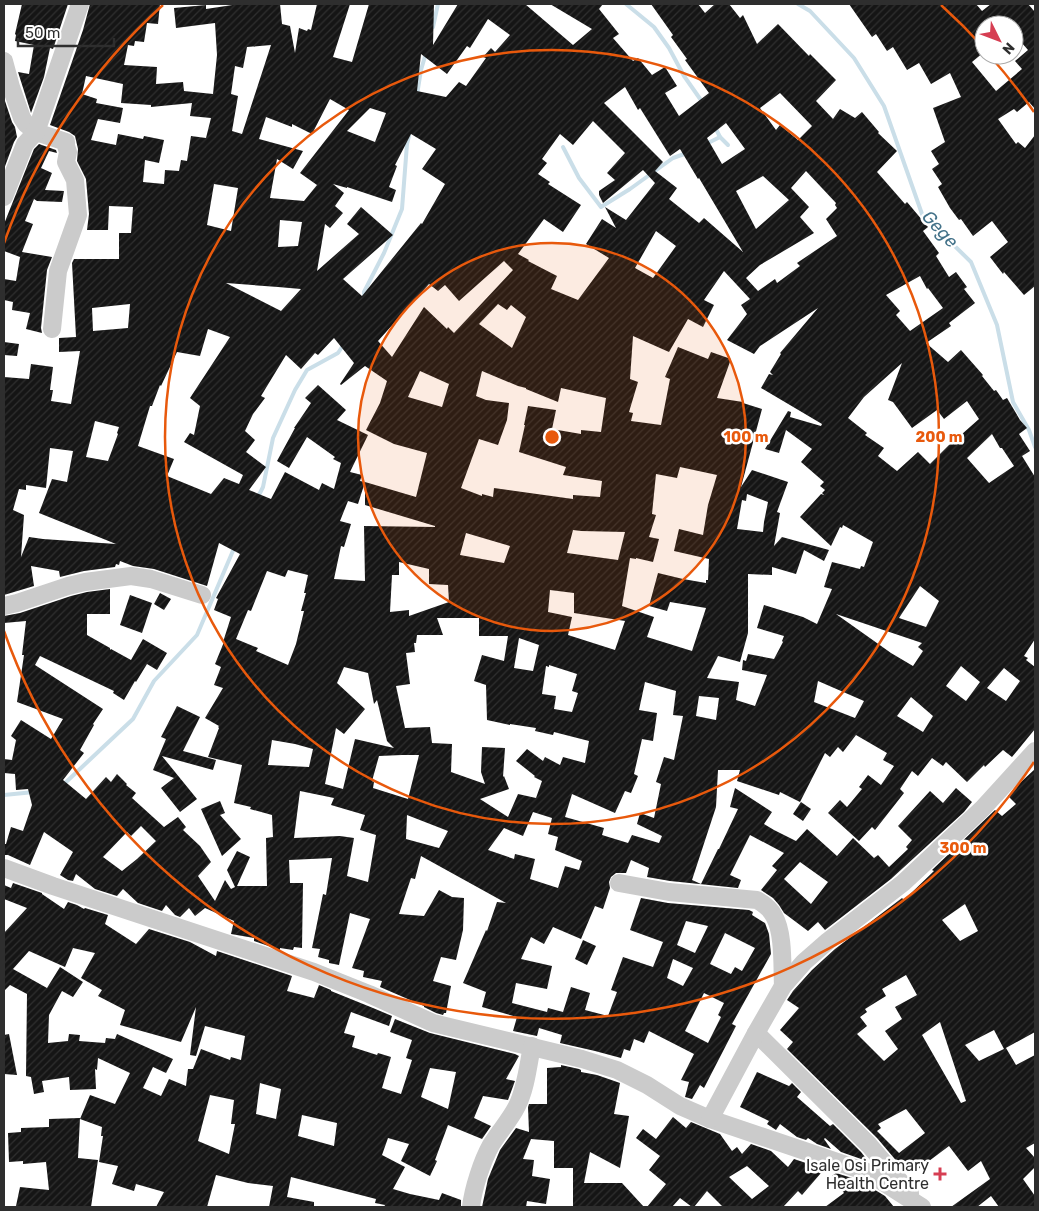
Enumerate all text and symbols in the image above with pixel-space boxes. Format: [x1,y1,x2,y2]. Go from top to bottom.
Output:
scale bar [18,15,114,47]
north arrow [974,15,1024,65]
text: 50 m [25,24,60,42]
text: N [999,39,1018,58]
water label: Gege [917,206,963,252]
centre of rings [543,428,561,446]
text: 100 m [724,428,768,446]
text: 200 m [915,428,963,446]
text: 300 m [939,839,987,857]
place label: Isale Osi Primary Health Centre [806,1156,929,1193]
marker: Isale Osi Primary Health Centre [933,1167,947,1181]

